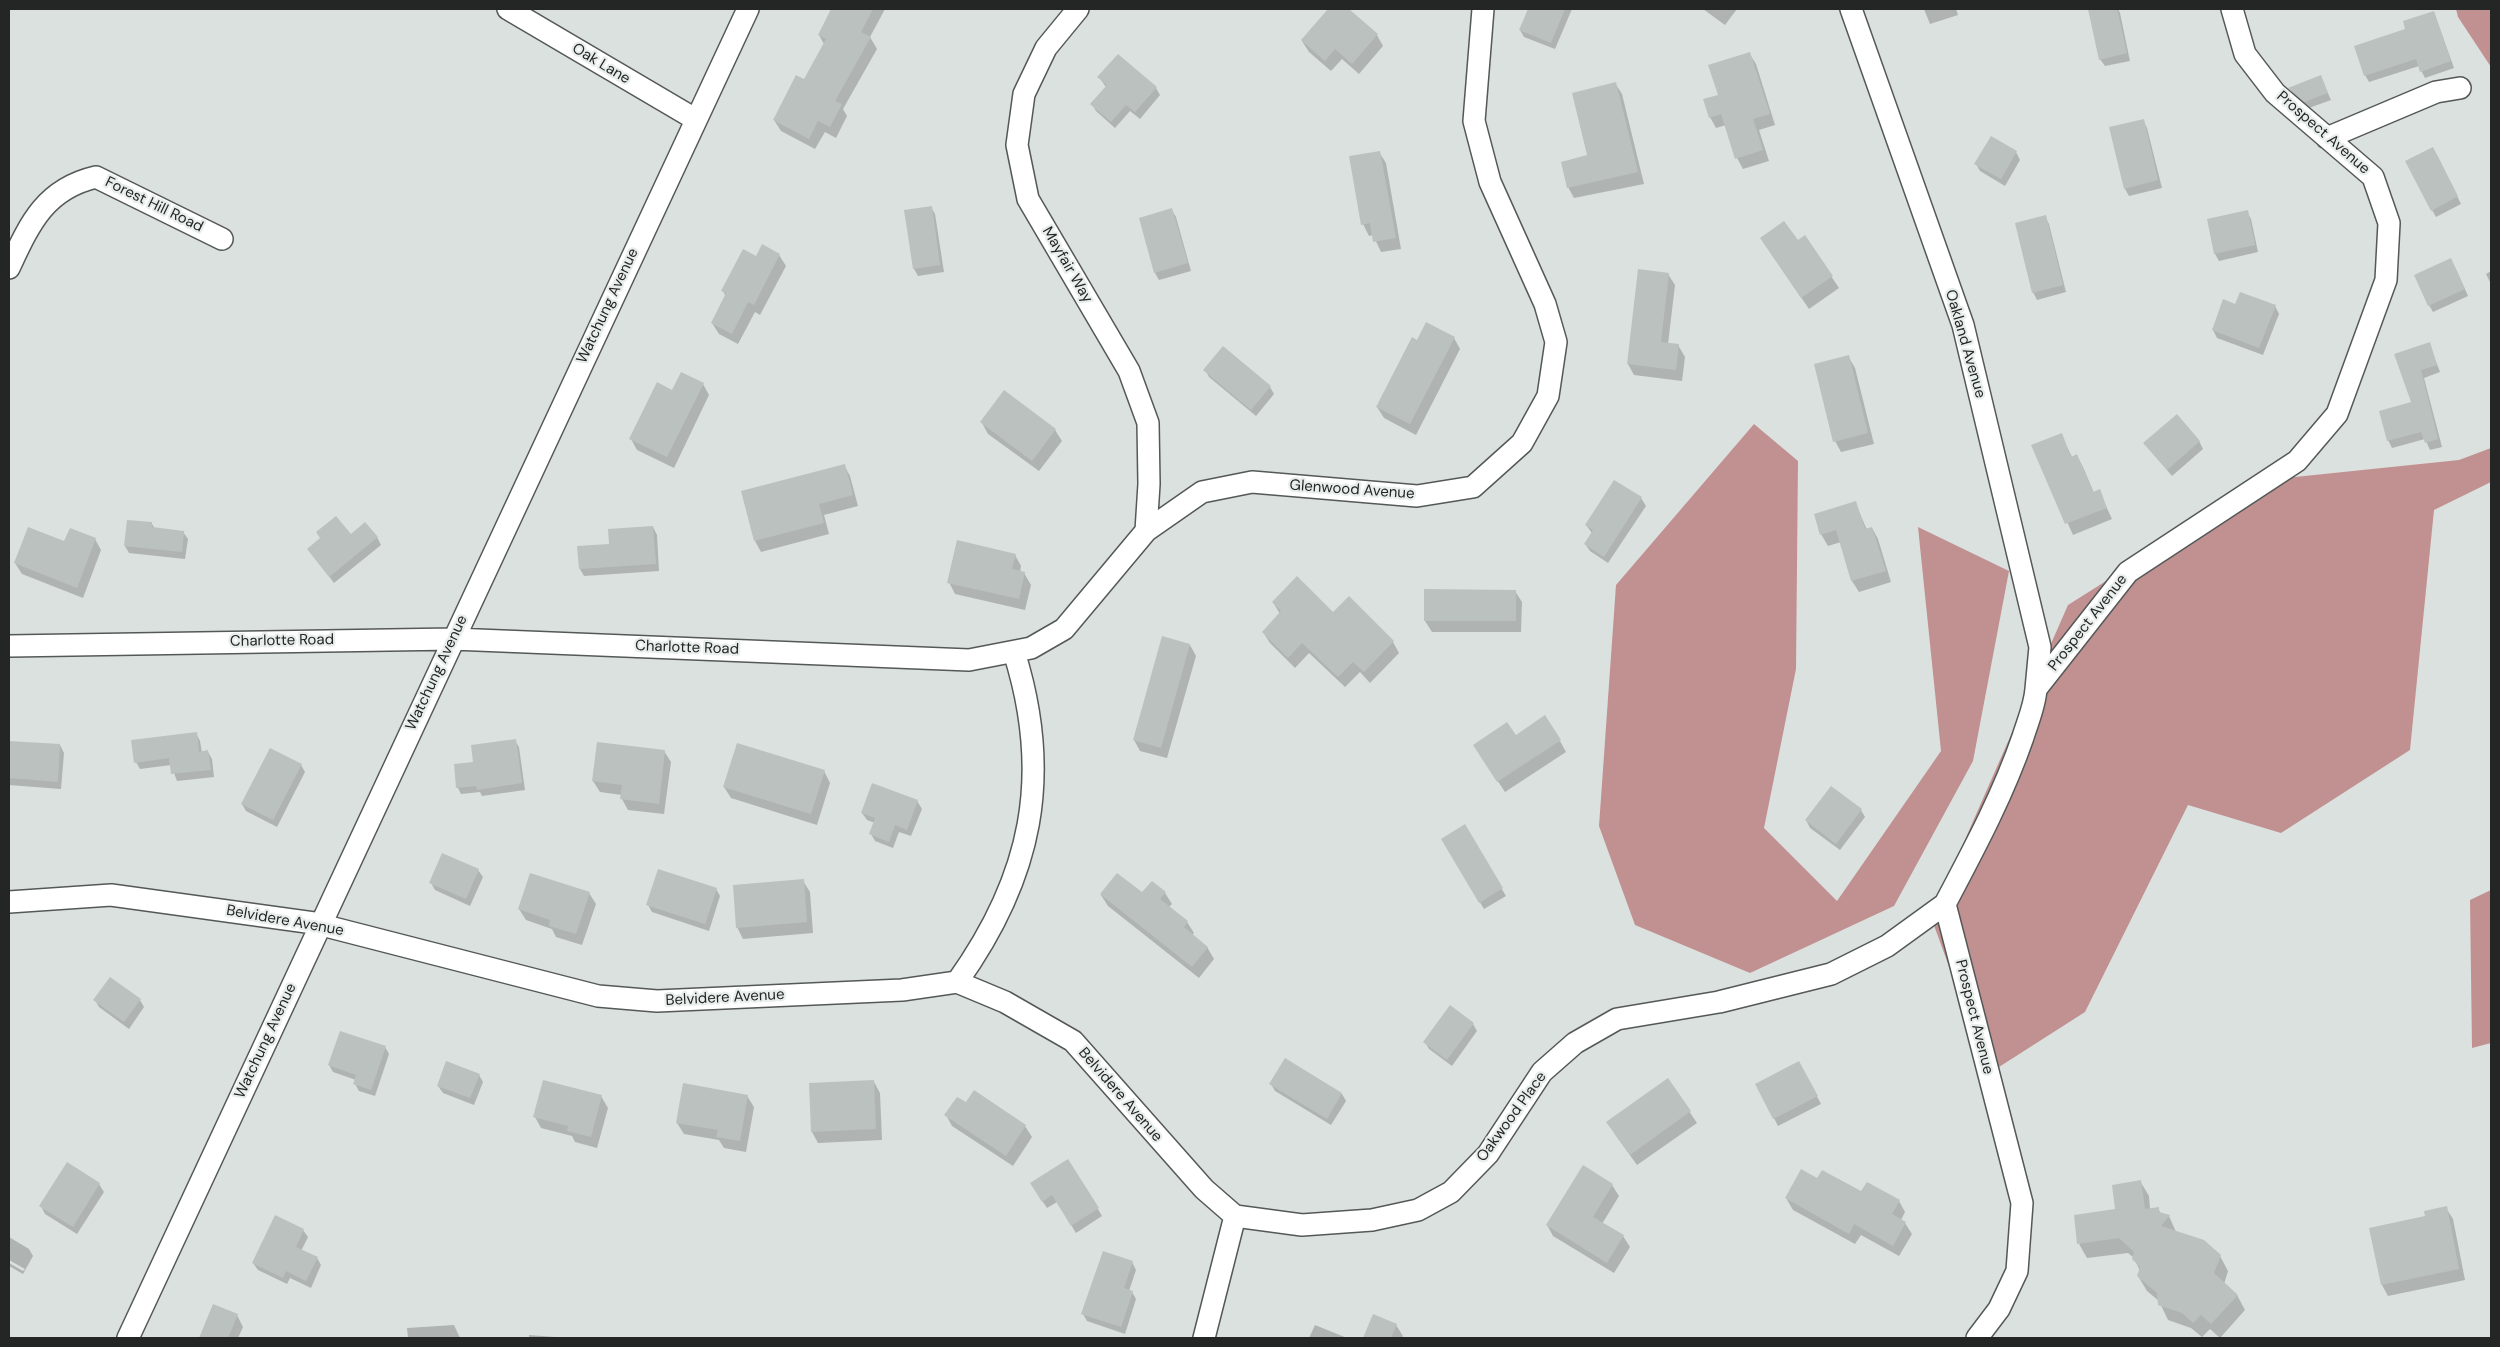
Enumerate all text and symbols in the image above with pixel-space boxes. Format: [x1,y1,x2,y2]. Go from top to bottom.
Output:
street label: Oak Lane [569,40,633,88]
street label: Prospect Avenue [2273,88,2373,178]
street label: Forest Hill Road [102,173,206,237]
street label: Mayfair Way [1038,224,1096,306]
street label: Watchung Avenue [573,245,643,367]
street label: Oakland Avenue [1941,288,1989,400]
street label: Glenwood Avenue [1289,477,1415,503]
street label: Prospect Avenue [2045,571,2131,675]
street label: Watchung Avenue [402,612,472,734]
street label: Charlotte Road [230,631,334,651]
street label: Charlotte Road [635,637,739,659]
street label: Belvidere Avenue [225,902,345,940]
street label: Prospect Avenue [1951,958,1997,1076]
street label: Watchung Avenue [231,980,301,1102]
street label: Belvidere Avenue [665,986,785,1010]
street label: Belvidere Avenue [1074,1044,1166,1146]
street label: Oakwood Place [1473,1068,1551,1166]

